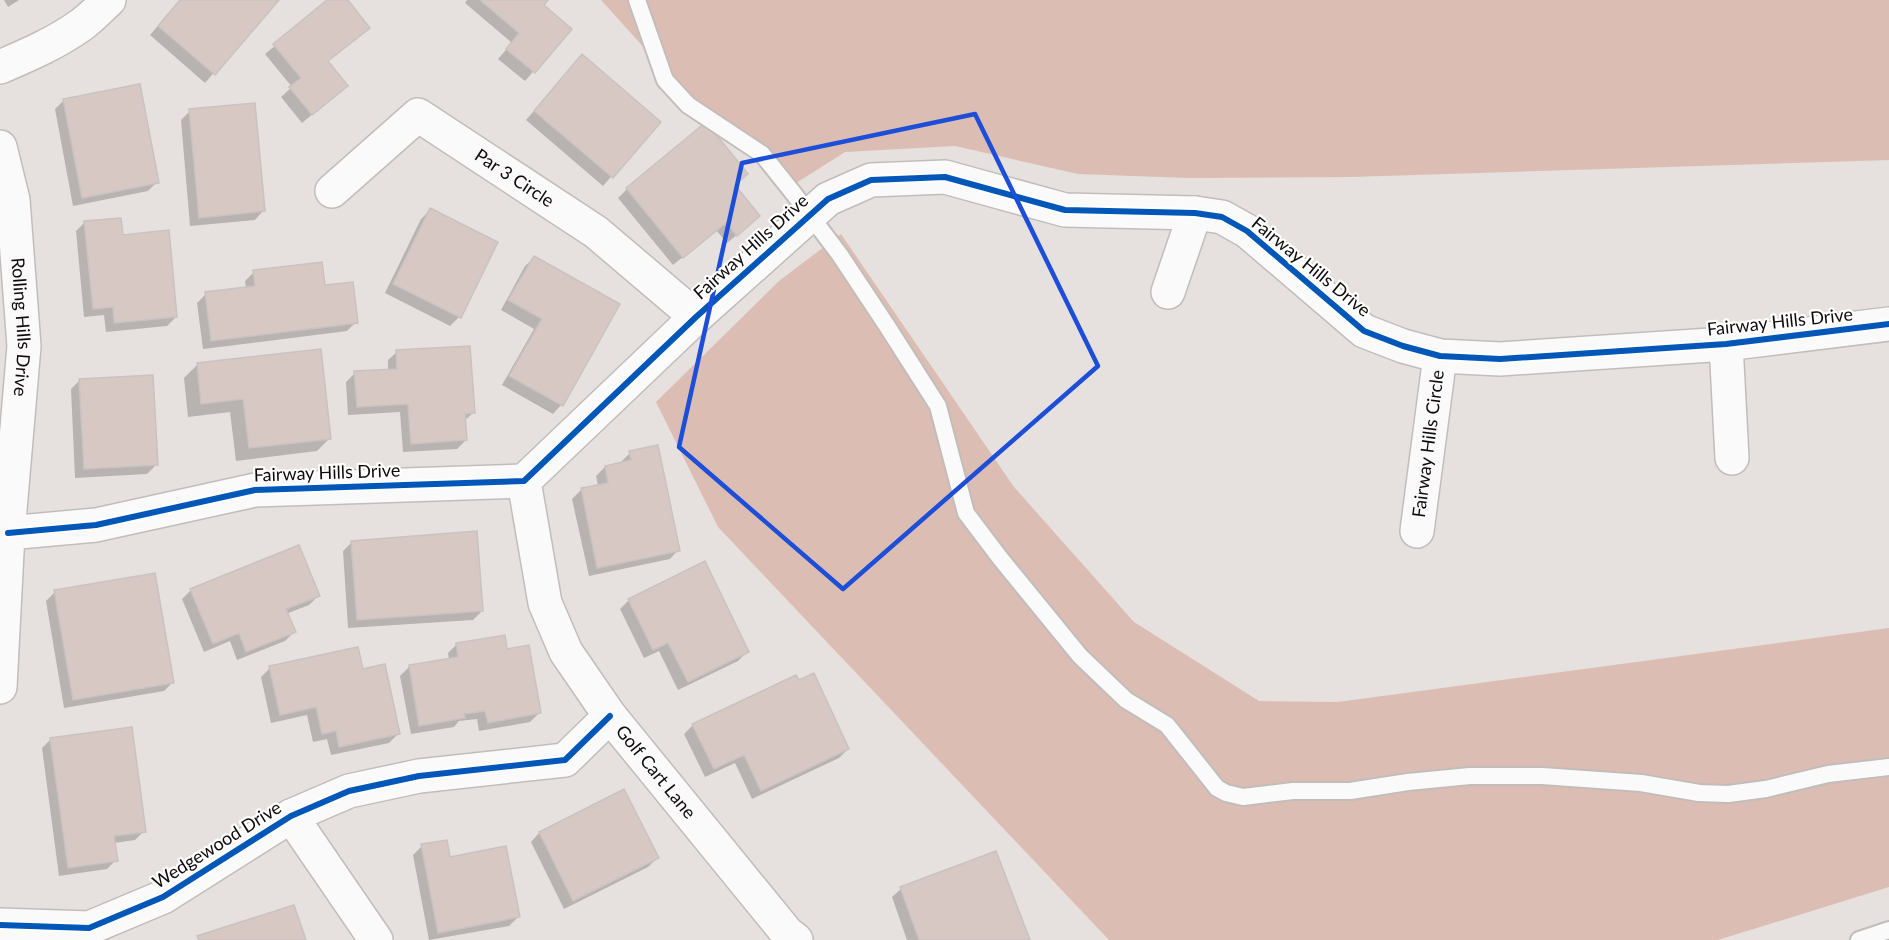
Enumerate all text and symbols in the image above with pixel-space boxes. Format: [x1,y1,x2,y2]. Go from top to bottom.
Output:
street label: Par 3 Circle [471,143,559,211]
street label: Fairway Hills Drive [688,189,812,304]
street label: Fairway Hills Drive [1248,212,1376,321]
street label: Rolling Hills Drive [7,257,36,398]
street label: Fairway Hills Drive [1706,302,1854,340]
street label: Fairway Hills Circle [1407,368,1448,519]
street label: Fairway Hills Drive [253,458,401,486]
street label: Golf Cart Lane [612,720,701,823]
street label: Wedgewood Drive [148,796,285,893]

